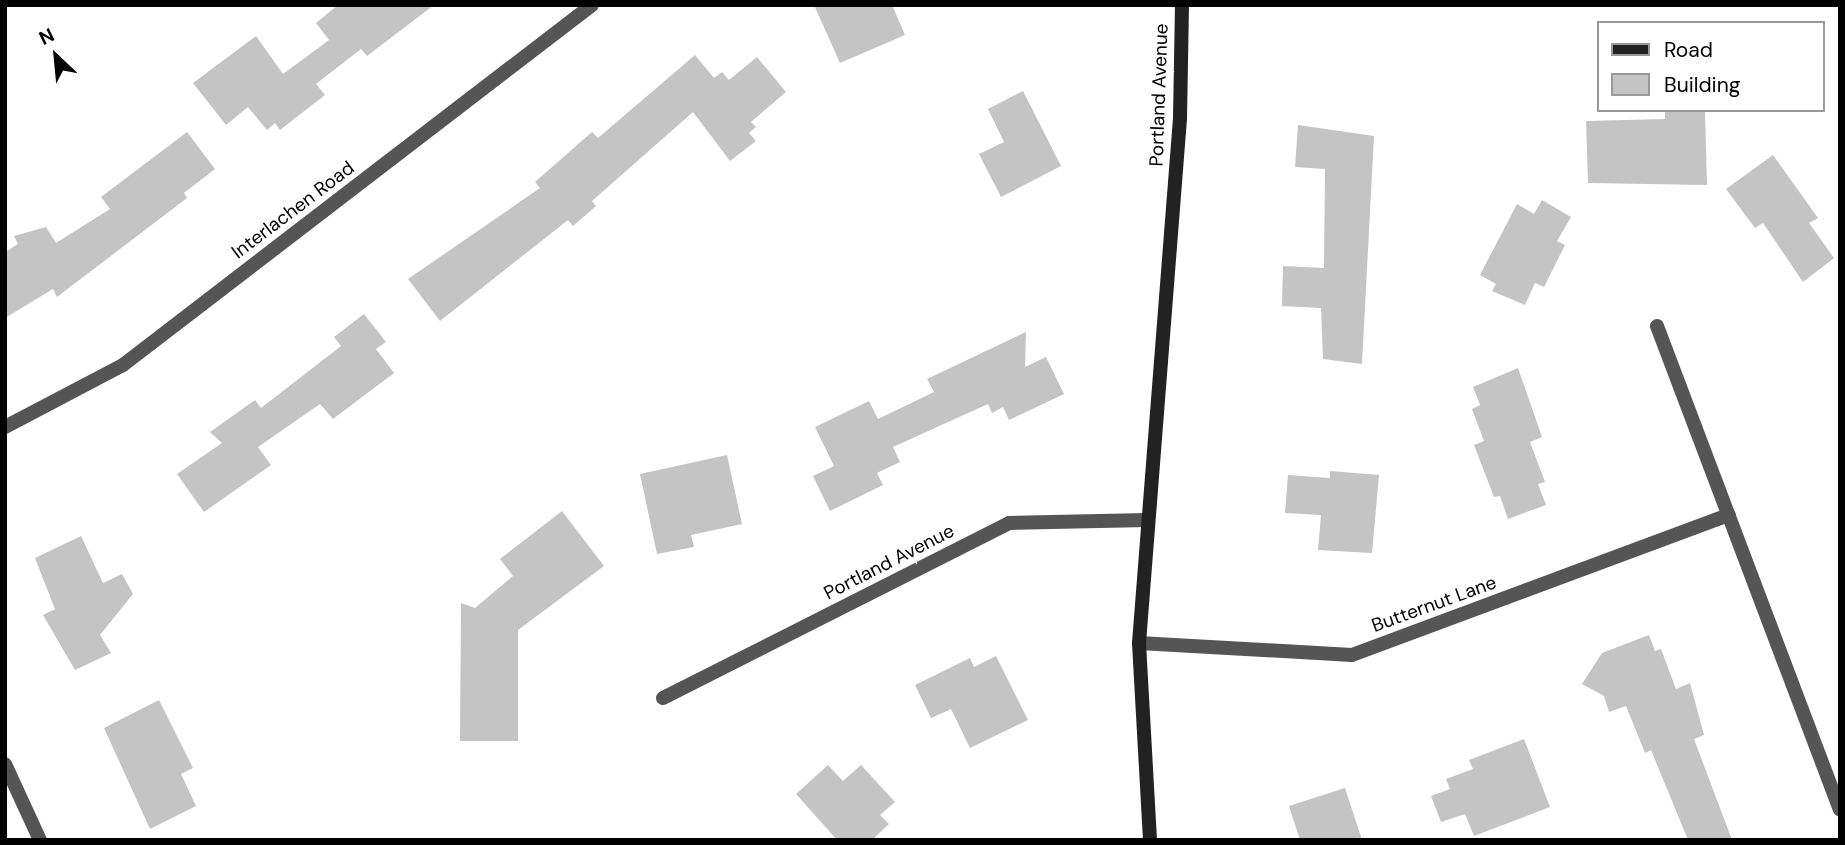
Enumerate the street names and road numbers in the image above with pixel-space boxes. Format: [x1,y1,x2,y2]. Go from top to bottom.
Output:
street label: Portland Avenue [1145,23,1173,167]
street label: Interlachen Road [227,156,359,264]
street label: Portland Avenue [820,519,958,605]
street label: Butternut Lane [1368,571,1500,637]

